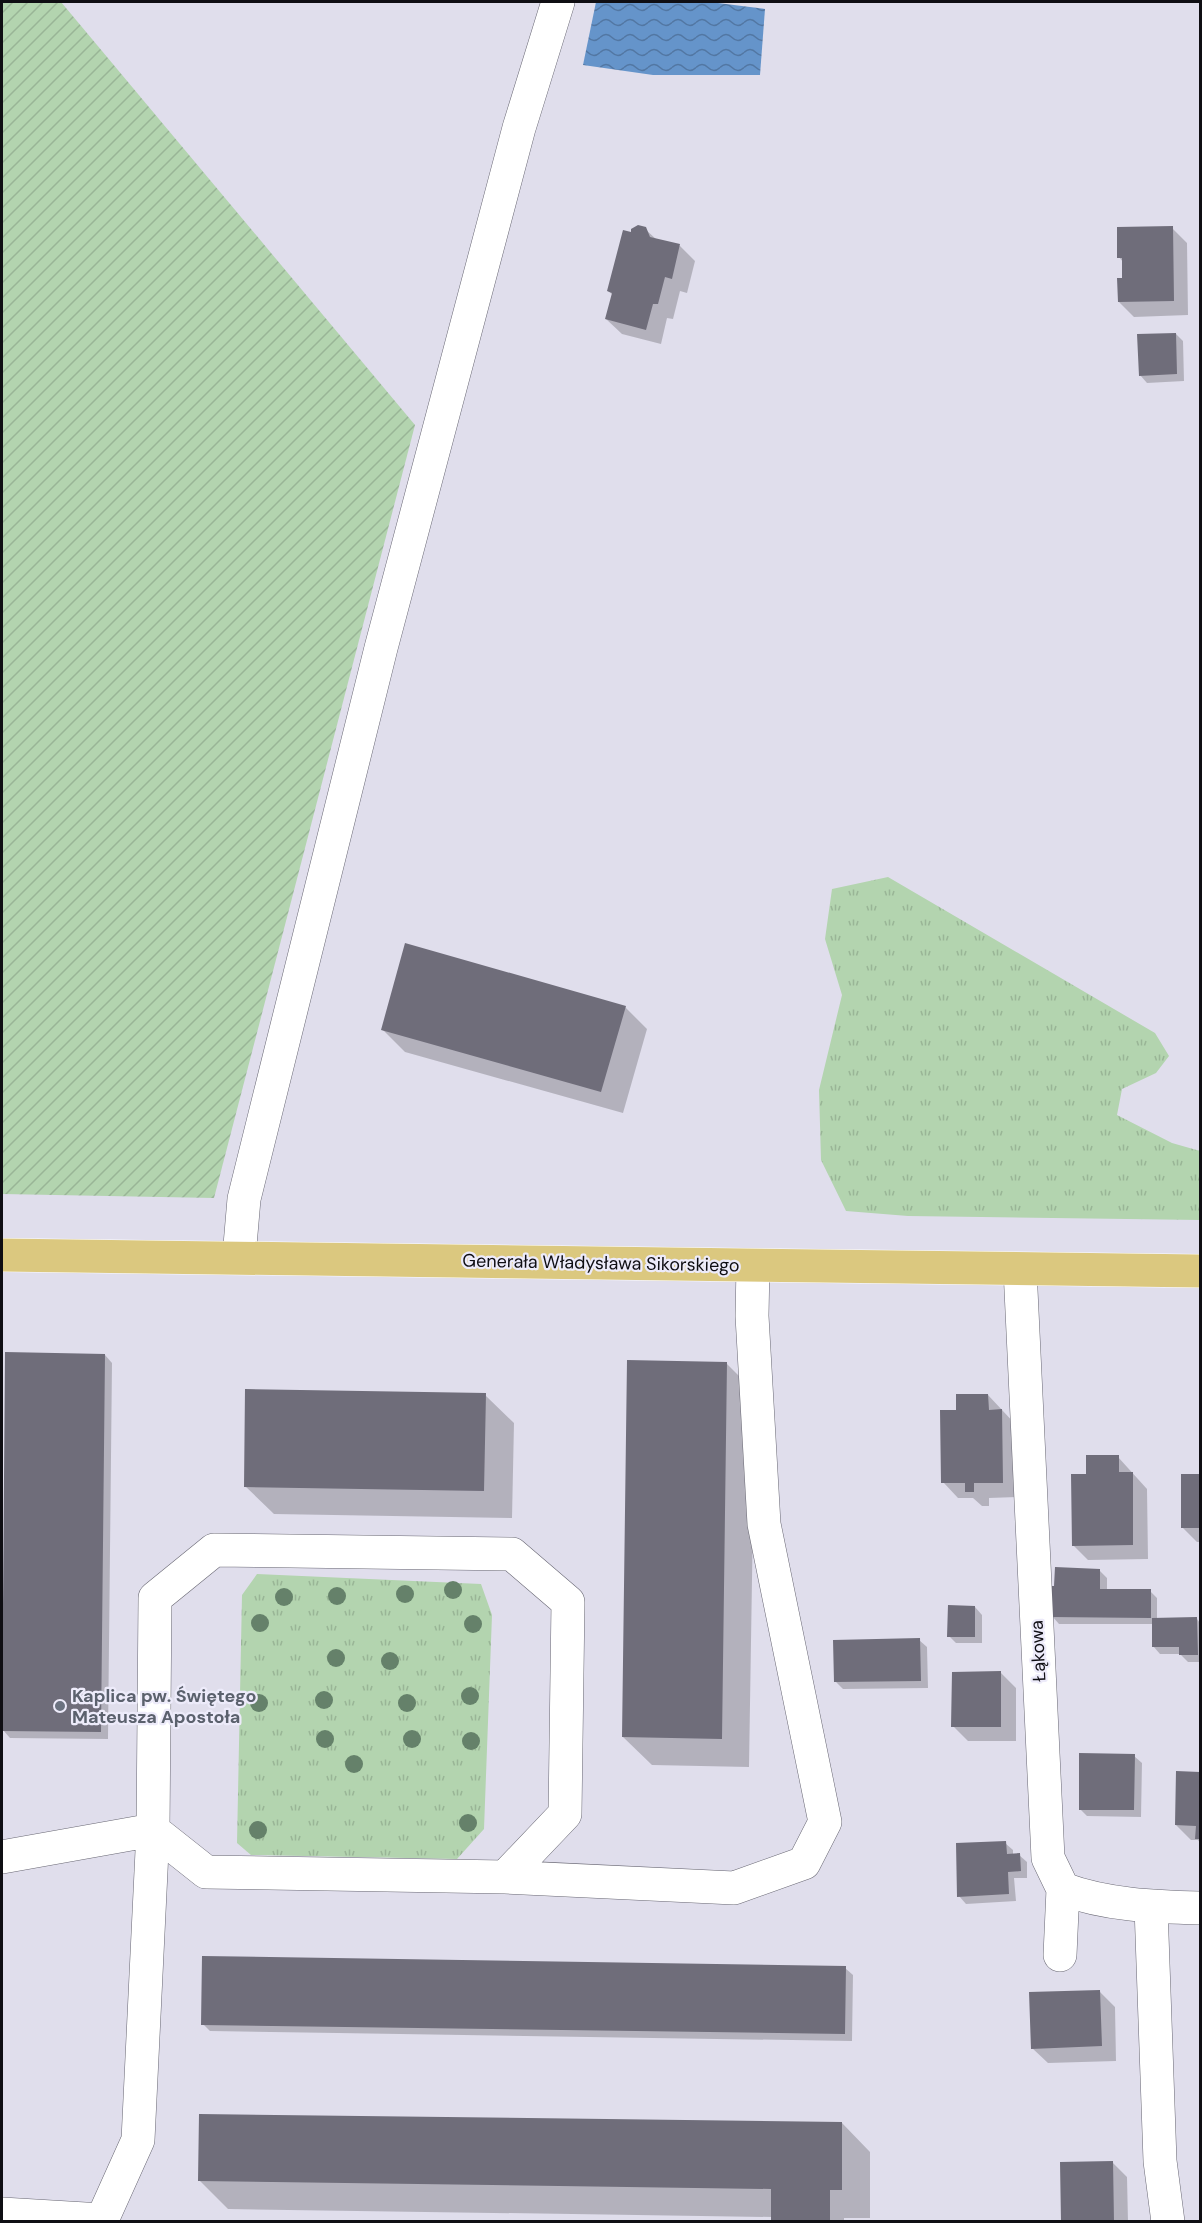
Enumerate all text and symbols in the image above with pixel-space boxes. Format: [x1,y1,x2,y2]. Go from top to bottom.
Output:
street label: Generała Władysława Sikorskiego [462,1249,740,1277]
street label: Łąkowa [1024,1620,1052,1682]
place label: Kaplica pw. Świętego Mateusza Apostoła [72,1684,256,1729]
marker: Kaplica pw. Świętego Mateusza Apostoła [53,1699,67,1713]

